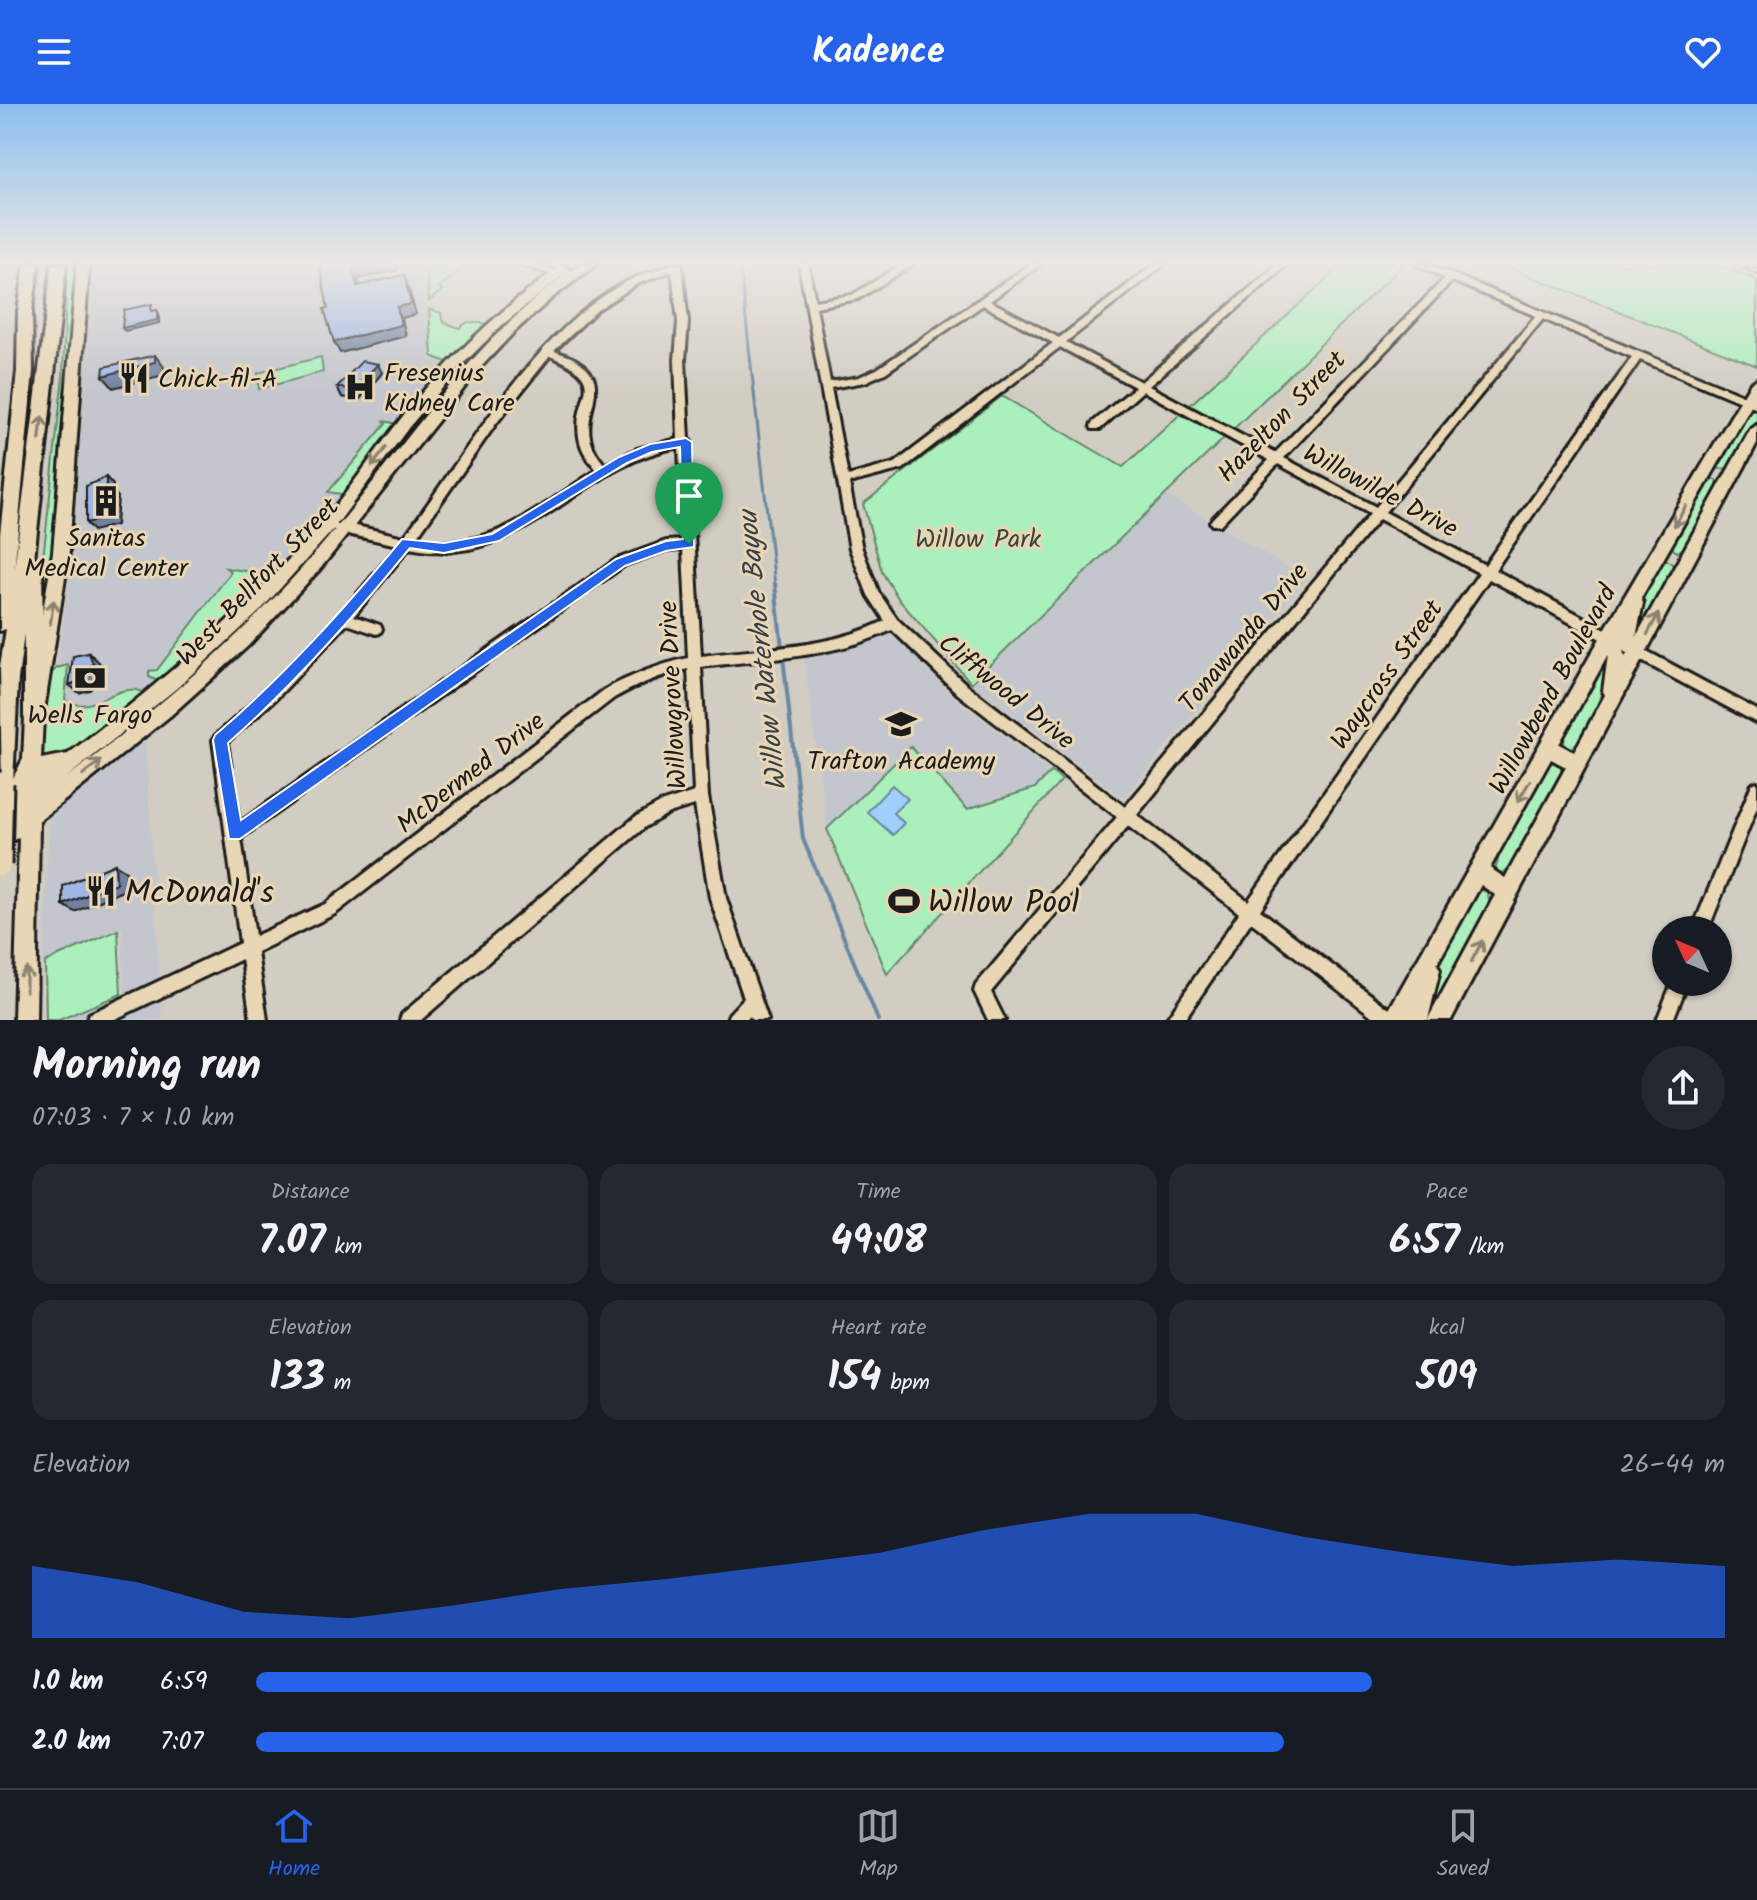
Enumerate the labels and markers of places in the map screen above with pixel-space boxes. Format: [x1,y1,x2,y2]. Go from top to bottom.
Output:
place label: Fresenius Kidney Care [384,353,515,425]
place label: Chick-fil-A [158,359,277,401]
restaurant icon: Chick-fil-A [117,361,151,395]
hospital icon: Fresenius Kidney Care [343,370,377,404]
pin [655,462,723,544]
building icon: Sanitas Medical Center [89,484,123,518]
place label: Sanitas Medical Center [24,518,189,590]
bank icon: Wells Fargo [73,661,107,695]
place label: Wells Fargo [28,695,152,737]
school or university icon: Trafton Academy [884,707,918,741]
place label: Trafton Academy [807,741,996,783]
place label: McDonald's [125,868,274,919]
restaurant icon: McDonald's [84,874,118,908]
place label: Willow Pool [928,878,1080,929]
sports icon: Willow Pool [887,884,921,918]

